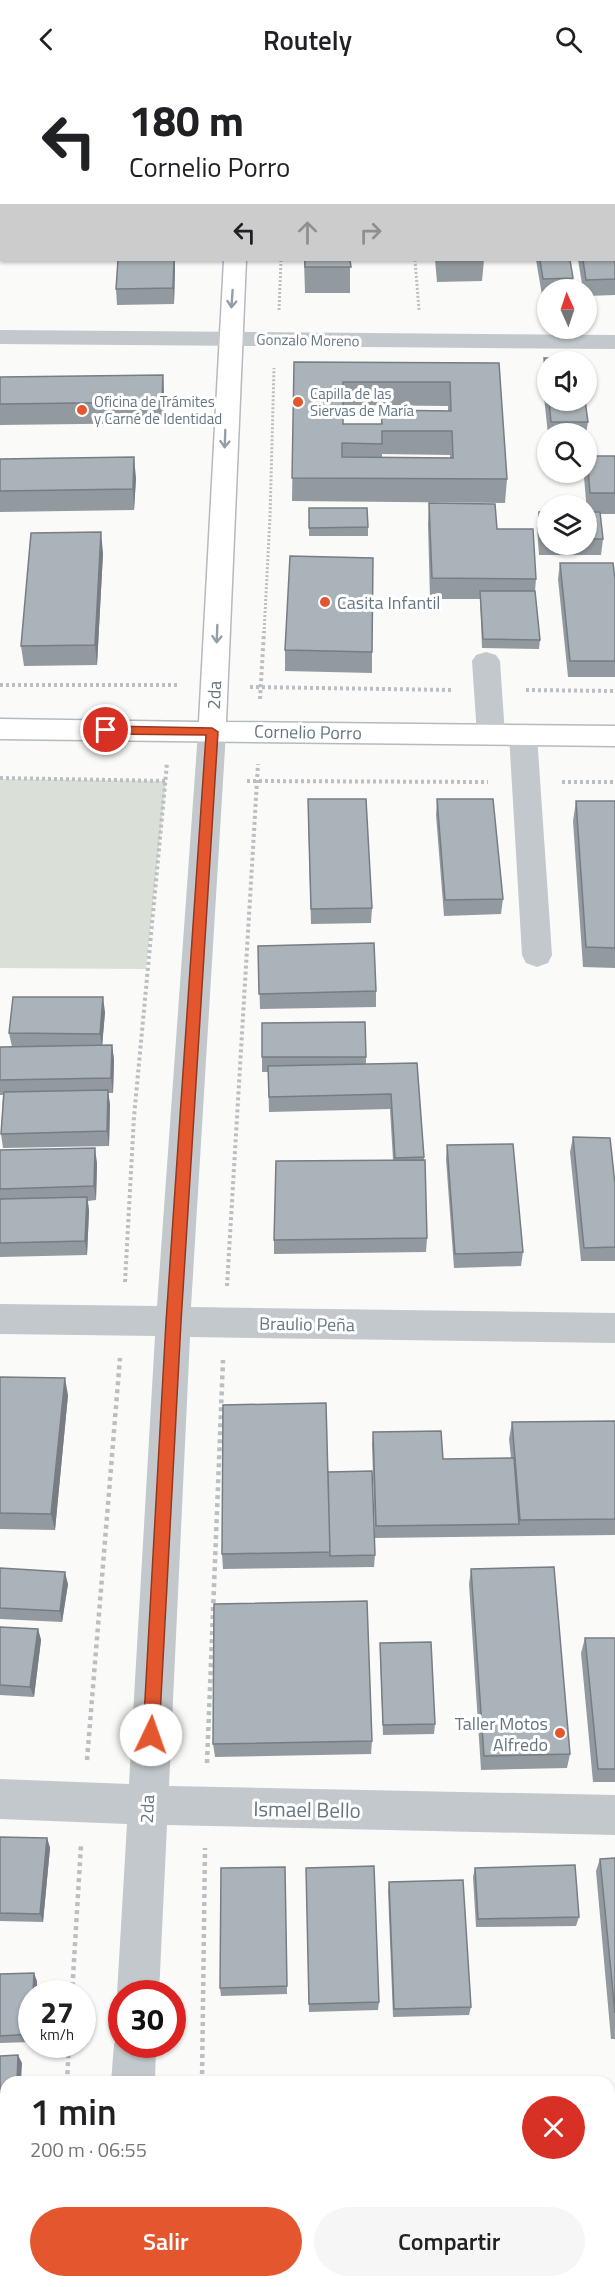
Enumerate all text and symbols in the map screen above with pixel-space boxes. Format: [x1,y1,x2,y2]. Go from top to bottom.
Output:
text: Routely [263,19,352,60]
icon: back [30,23,63,56]
icon: search [552,23,585,56]
text: 180 m [129,88,244,152]
icon: left [30,102,108,180]
text: Cornelio Porro [129,146,290,187]
icon: left [228,216,261,249]
icon: ahead [291,216,324,249]
icon: right [354,216,387,249]
north arrow [537,279,597,339]
map controls [537,279,597,555]
one-way arrow [226,289,237,309]
street label: Gonzalo Moreno [256,328,360,352]
button: sound [537,351,597,411]
place label: Capilla de las Siervas de María [310,382,414,422]
place label: Oficina de Trámites y Carné de Identidad [94,390,222,430]
marker: Capilla de las Siervas de María [291,395,305,409]
marker: Oficina de Trámites y Carné de Identidad [75,403,89,417]
button: search [537,423,597,483]
one-way arrow [220,429,231,449]
button: layers [537,495,597,555]
place label: Casita Infantil [337,589,441,616]
marker: Casita Infantil [318,595,332,609]
one-way arrow [211,624,223,644]
street label: 2da [200,680,228,710]
pin [80,704,131,755]
icon: arrive [89,713,122,746]
street label: Cornelio Porro [254,718,362,746]
street label: Braulio Peña [259,1310,355,1338]
position arrow [119,1703,183,1767]
place label: Taller Motos Alfredo [455,1710,548,1758]
marker: Taller Motos Alfredo [553,1726,567,1740]
street label: Ismael Bello [253,1792,361,1826]
street label: 2da [133,1794,161,1824]
speed limit sign: 30 [108,1980,186,2058]
text: 27 [40,1989,74,2035]
text: km/h [40,2023,74,2046]
text: 1 min [30,2084,117,2139]
button: close [522,2096,585,2159]
text: 200 m · 06:55 [30,2134,147,2165]
button: Salir [30,2207,302,2276]
button: Compartir [314,2207,585,2276]

